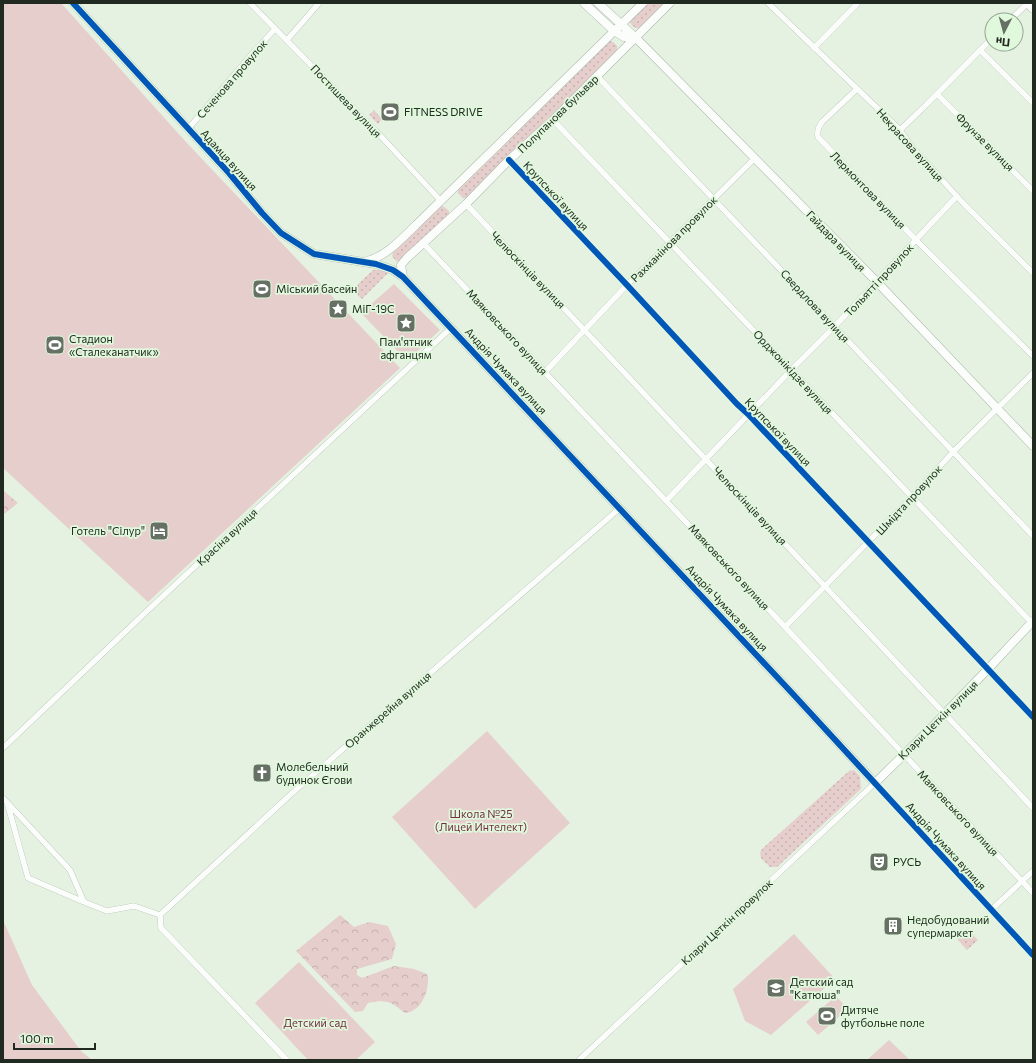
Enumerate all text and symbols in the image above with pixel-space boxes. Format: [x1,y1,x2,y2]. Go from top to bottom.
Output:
north arrow [984,12,1024,52]
text: Пн [995,35,1011,50]
street label: Сєченова провулок [194,36,270,121]
street label: Постишева вулиця [308,62,384,140]
street label: Полупанова бульвар [515,72,601,155]
sports icon: FITNESS DRIVE [379,101,401,123]
place label: FITNESS DRIVE [404,105,483,118]
street label: Некрасова вулиця [874,105,947,184]
street label: Фрунзе вулиця [954,110,1017,173]
street label: Адамця вулиця [199,126,260,193]
street label: Лермонтова вулиця [828,148,909,231]
street label: Крупської вулиця [521,158,592,233]
street label: Рахманінова провулок [628,193,720,285]
street label: Гайдара вулиця [804,207,869,274]
street label: Челюскінців вулиця [488,228,569,311]
street label: Тольятті провулок [841,240,916,319]
street label: Свердлова вулиця [778,267,852,345]
sports icon: Міський басейн [251,278,273,300]
place label: Міський басейн [276,282,357,295]
street label: Маяковського вулиця [464,286,551,377]
place icon: МіГ-19С [327,298,349,320]
place label: МіГ-19С [352,302,395,315]
place icon: Пам'ятник афганцям [395,312,417,334]
street label: Андрія Чумака вулиця [463,325,550,417]
street label: Орджонікідзе вулиця [751,327,836,416]
place label: Стадион «Сталеканатчик» [69,332,159,358]
sports icon: Стадион «Сталеканатчик» [44,334,66,356]
place label: Пам'ятник афганцям [379,335,433,361]
street label: Крупської вулиця [742,395,814,468]
street label: Шмідта провулок [873,462,944,537]
street label: Челюскінців вулиця [711,464,790,547]
street label: Красіна вулиця [194,505,260,568]
hotel icon: Готель "Сілур" [148,520,170,542]
street label: Маяковського вулиця [686,521,773,612]
place label: Готель "Сілур" [71,524,145,537]
street label: Андрія Чумака вулиця [684,562,771,654]
street label: Оранжерейна вулиця [342,669,434,751]
street label: Клари Цеткін вулиця [895,677,980,762]
place label: Молебельний будинок Єгови [276,760,352,786]
church icon: Молебельний будинок Єгови [251,762,273,784]
street label: Маяковського вулиця [915,767,1002,858]
street label: Андрія Чумака вулиця [903,799,989,892]
park label: Школа №25 (Лицей Интелект) [435,807,527,833]
theatre icon: РУСЬ [868,851,890,873]
place label: РУСЬ [893,855,921,868]
street label: Клари Цеткін провулок [678,876,775,967]
place label: Недобудований супермаркет [907,913,989,939]
building icon: Недобудований супермаркет [882,915,904,937]
place label: Детский сад "Катюша" [790,975,854,1001]
school or university icon: Детский сад "Катюша" [765,977,787,999]
place label: Дитяче футбольне поле [841,1003,925,1029]
sports icon: Дитяче футбольне поле [816,1005,838,1027]
park label: Детский сад [283,1016,347,1029]
scale bar [14,1025,95,1051]
text: 100 m [20,1031,54,1045]

